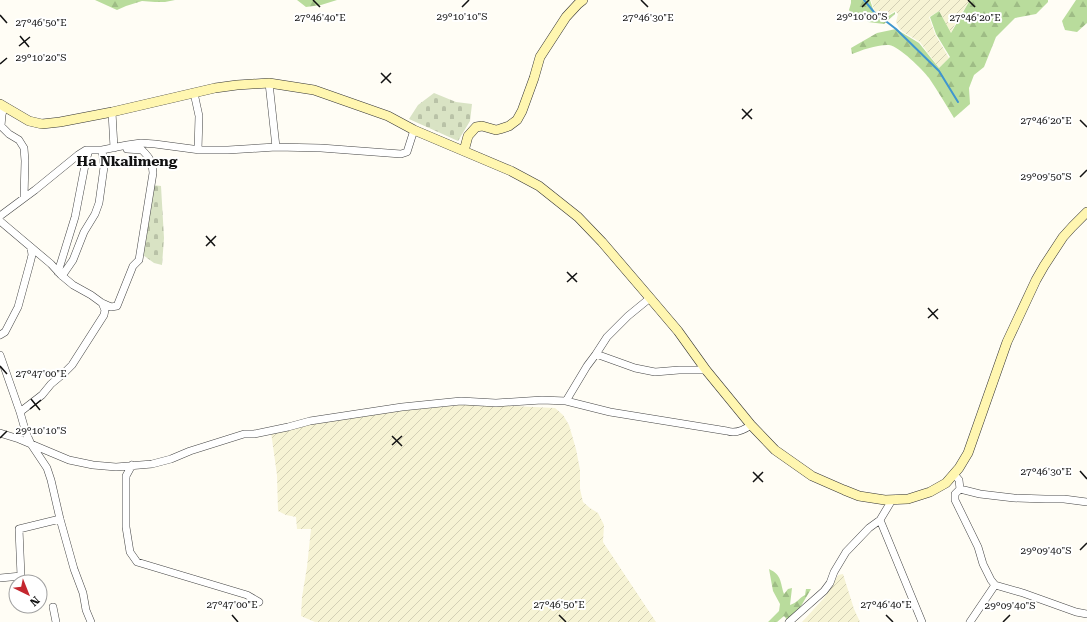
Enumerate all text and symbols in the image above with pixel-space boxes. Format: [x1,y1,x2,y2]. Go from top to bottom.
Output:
text: 29°10'10"S [437,11,487,22]
text: 29°10'00"S [837,11,887,22]
text: 27°46'40"E [294,12,346,23]
text: 27°46'30"E [622,12,674,23]
text: 27°46'20"E [949,12,1001,23]
text: 27°46'50"E [15,17,67,28]
text: 29°10'20"S [16,52,66,63]
text: 27°46'20"E [1020,115,1072,126]
district label: Ha Nkalimeng [77,153,178,169]
text: 29°09'50"S [1021,171,1071,182]
text: 27°47'00"E [15,368,67,379]
text: 29°10'10"S [16,425,66,436]
text: 27°46'30"E [1020,466,1072,477]
text: 29°09'40"S [1021,545,1071,556]
north arrow [8,574,48,614]
text: N [27,593,42,609]
text: 27°47'00"E [206,599,258,610]
text: 27°46'50"E [533,599,585,610]
text: 27°46'40"E [860,599,912,610]
text: 29°09'40"S [985,600,1035,611]

